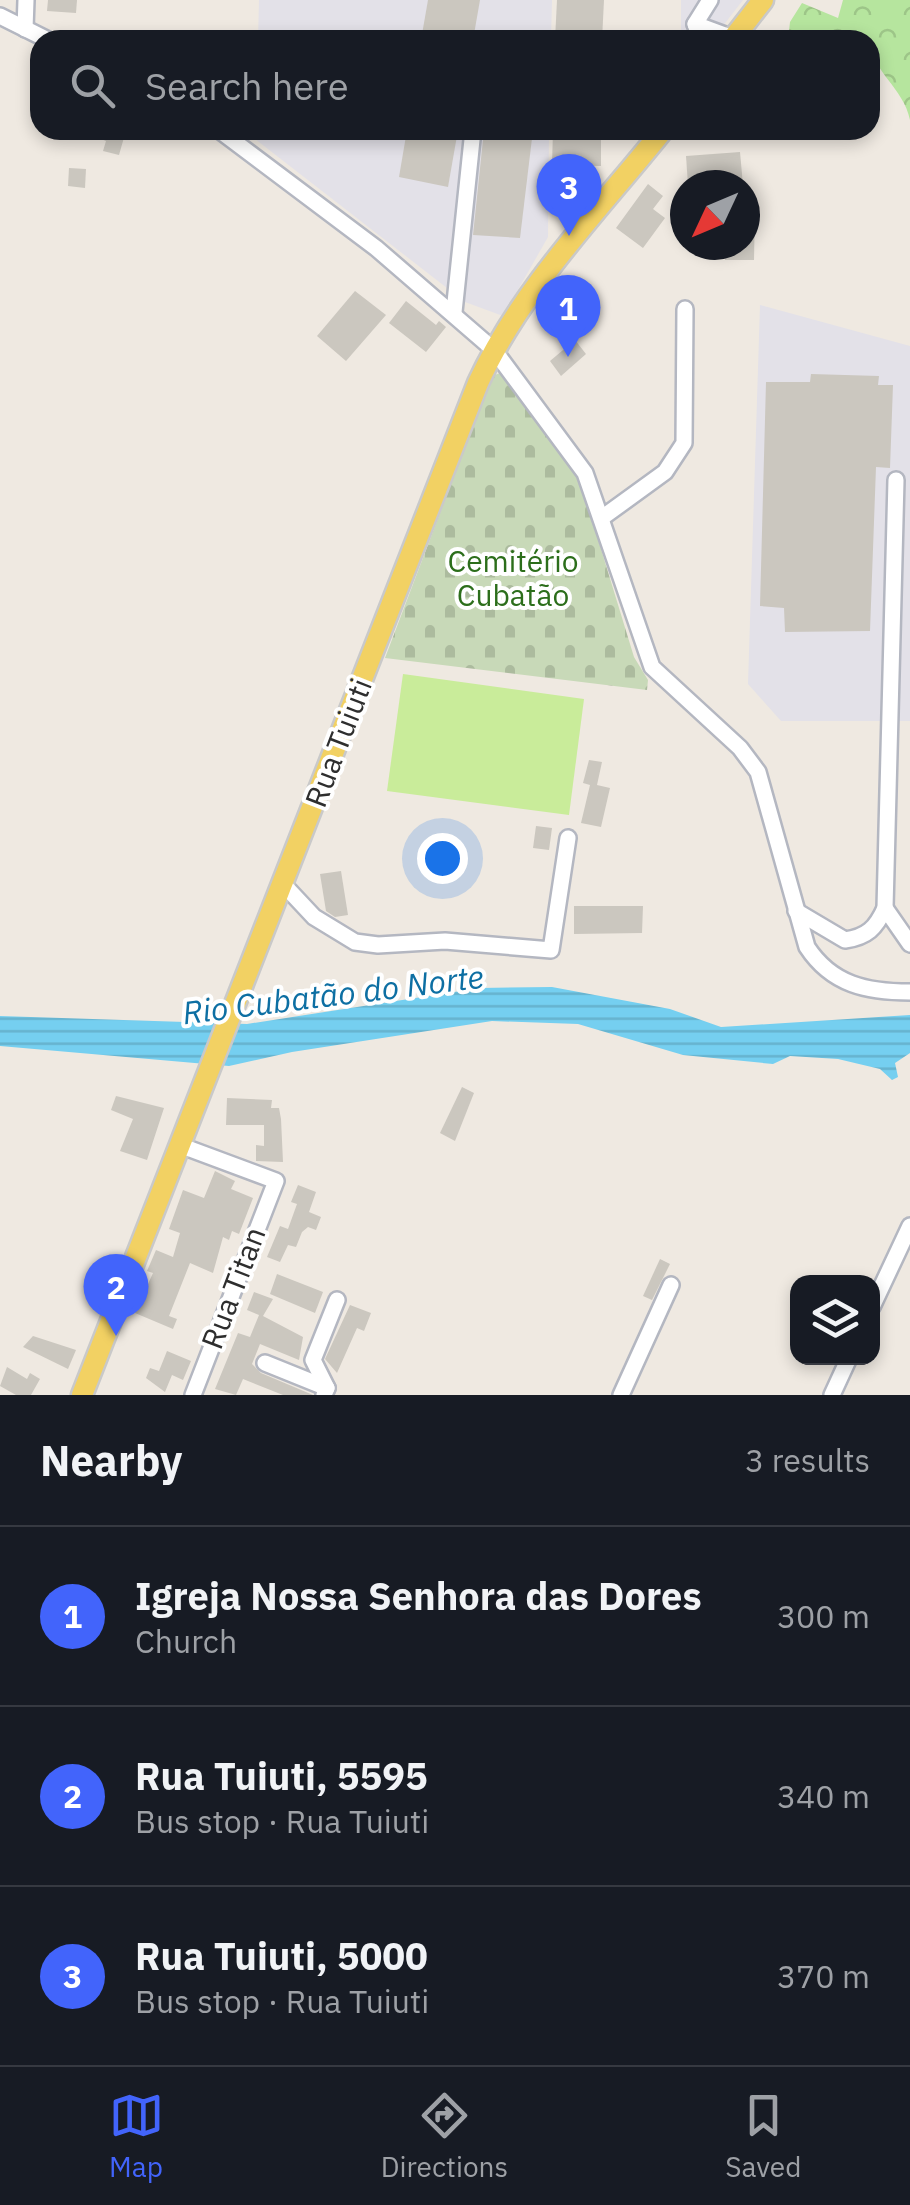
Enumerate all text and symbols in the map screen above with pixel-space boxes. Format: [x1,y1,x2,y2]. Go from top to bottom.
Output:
search box [30,30,880,140]
icon: search [65,58,120,113]
text: Search here [145,61,349,110]
pin: 3 [536,154,602,236]
north arrow [670,170,760,260]
pin: 1 [536,274,600,357]
park label: Cemitério Cubatão [448,541,578,614]
street label: Rua Tuiuti [295,673,380,812]
your location [417,833,468,884]
water label: Rio Cubatão do Norte [180,955,486,1033]
street label: Rua Titan [192,1221,274,1354]
pin: 2 [84,1254,148,1336]
map controls [790,1275,880,1365]
button: layers [790,1275,880,1365]
text: Nearby [40,1433,182,1488]
text: 3 results [745,1439,870,1481]
text: Igreja Nossa Senhora das Dores [135,1571,702,1620]
text: 1 [63,1595,82,1637]
text: 300 m [777,1595,870,1637]
text: Church [135,1620,237,1662]
text: Rua Tuiuti, 5595 [135,1751,428,1800]
text: 2 [63,1775,82,1817]
text: 340 m [777,1775,870,1817]
text: Bus stop · Rua Tuiuti [135,1800,429,1842]
text: Rua Tuiuti, 5000 [135,1931,428,1980]
text: 3 [63,1955,82,1997]
text: 370 m [777,1955,870,1997]
text: Bus stop · Rua Tuiuti [135,1980,429,2022]
tab: Map [109,2088,164,2185]
tab: Directions [381,2088,508,2185]
tab: Saved [725,2088,801,2185]

